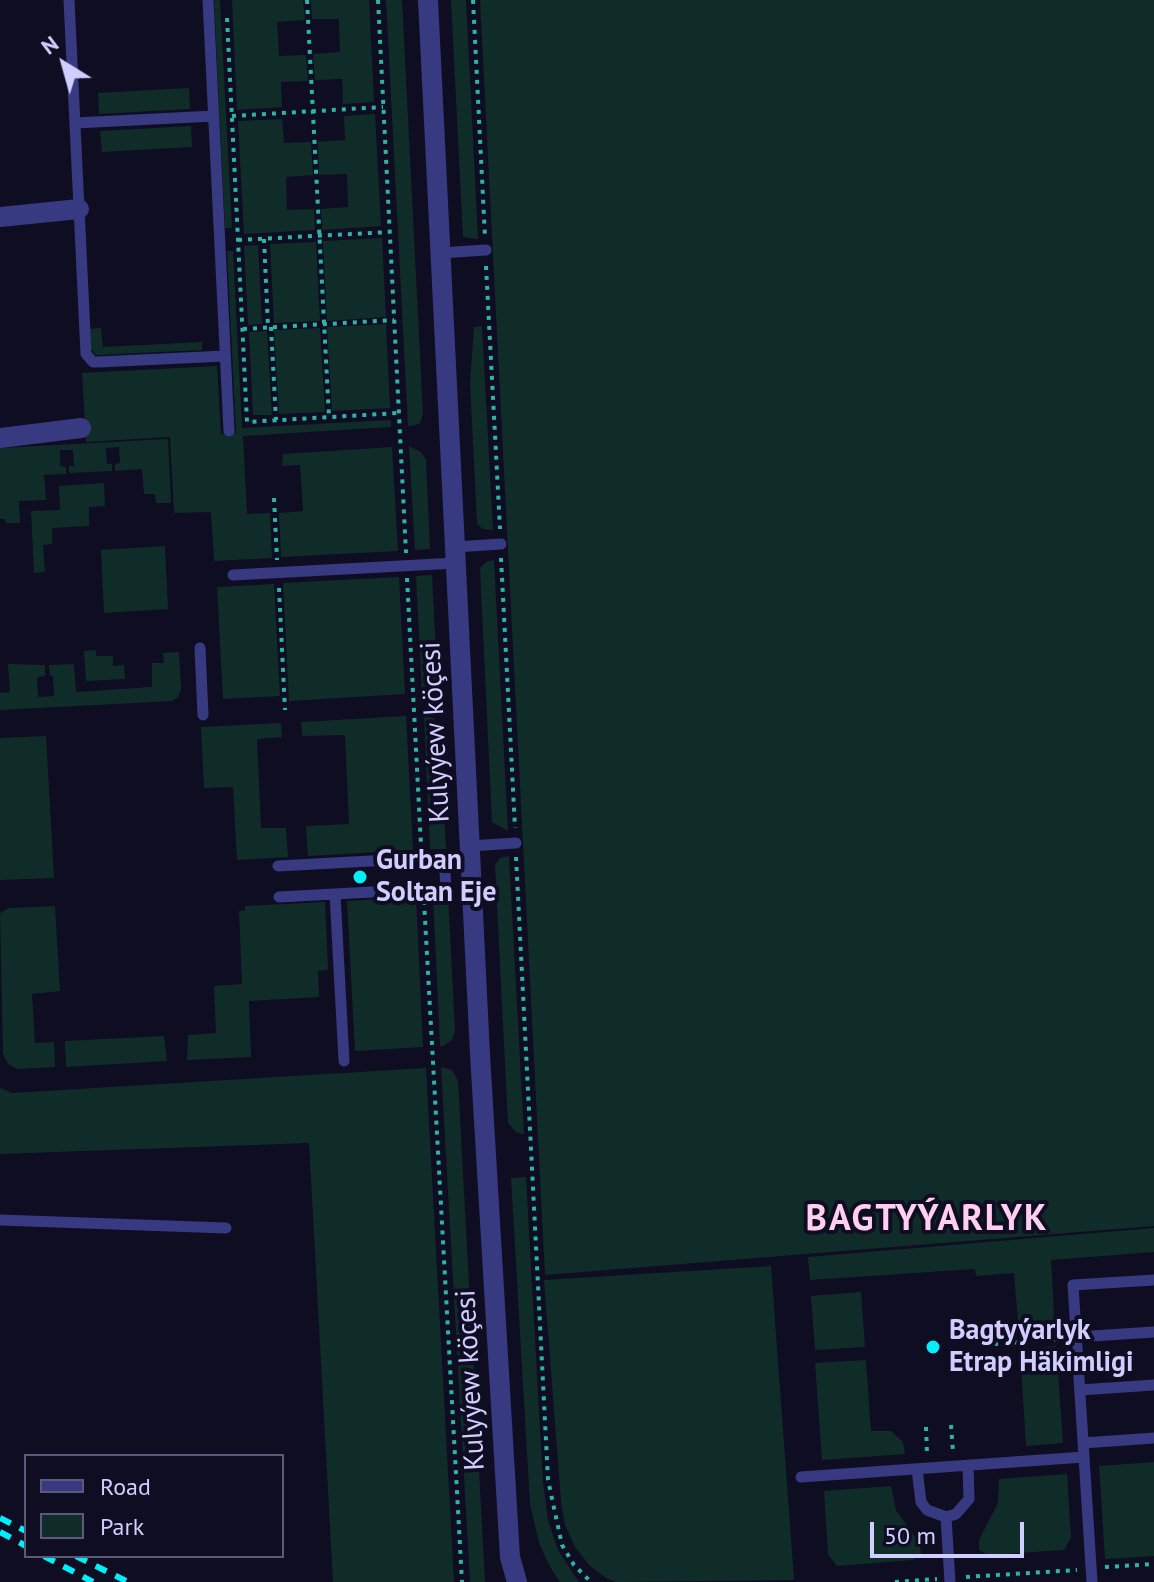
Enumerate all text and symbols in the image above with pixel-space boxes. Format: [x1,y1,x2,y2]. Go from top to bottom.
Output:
north arrow [24,24,104,104]
text: N [35,29,64,60]
street label: Kulyýew köçesi [414,641,458,823]
place label: Gurban Soltan Eje [376,844,496,910]
marker: Gurban Soltan Eje [351,868,369,886]
district label: BAGTYÝARLYK [806,1198,1048,1242]
street label: Kulyýew köçesi [449,1289,493,1471]
place label: Bagtyýarlyk Etrap Häkimligi [949,1314,1134,1380]
marker: Bagtyýarlyk Etrap Häkimligi [924,1338,942,1356]
legend [24,1454,284,1558]
text: Road [100,1471,151,1502]
scale bar [874,1506,1028,1556]
text: Park [100,1511,144,1542]
text: 50 m [884,1520,936,1551]

